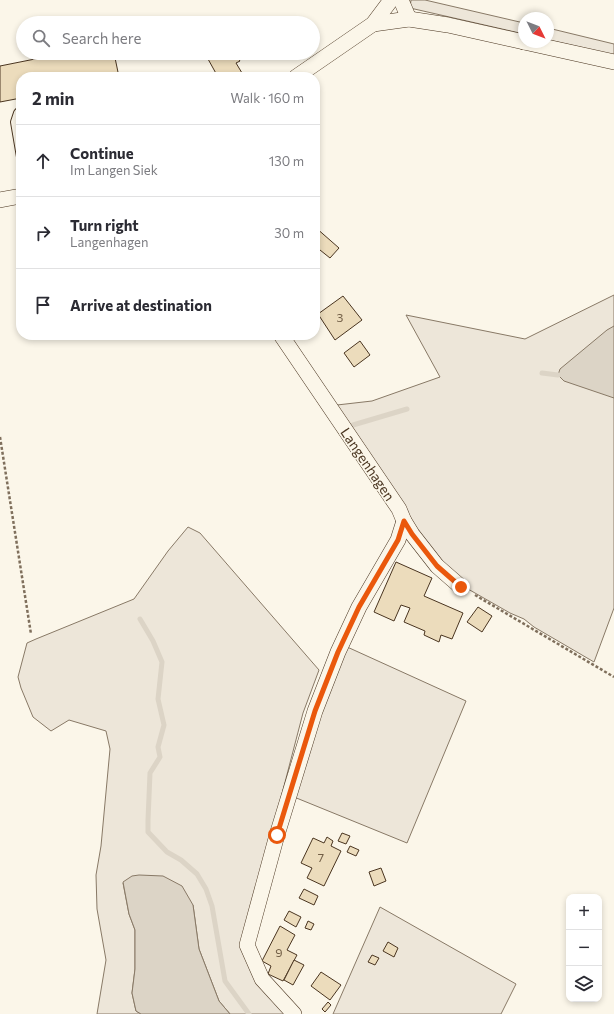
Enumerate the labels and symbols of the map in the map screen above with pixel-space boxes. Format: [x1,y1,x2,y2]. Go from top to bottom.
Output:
north arrow [518,12,554,48]
house number: 3 [337,310,344,324]
street label: Langenhagen [337,424,399,504]
route end [452,578,470,596]
route start [268,826,286,844]
house number: 7 [318,850,324,864]
house number: 9 [275,945,283,959]

